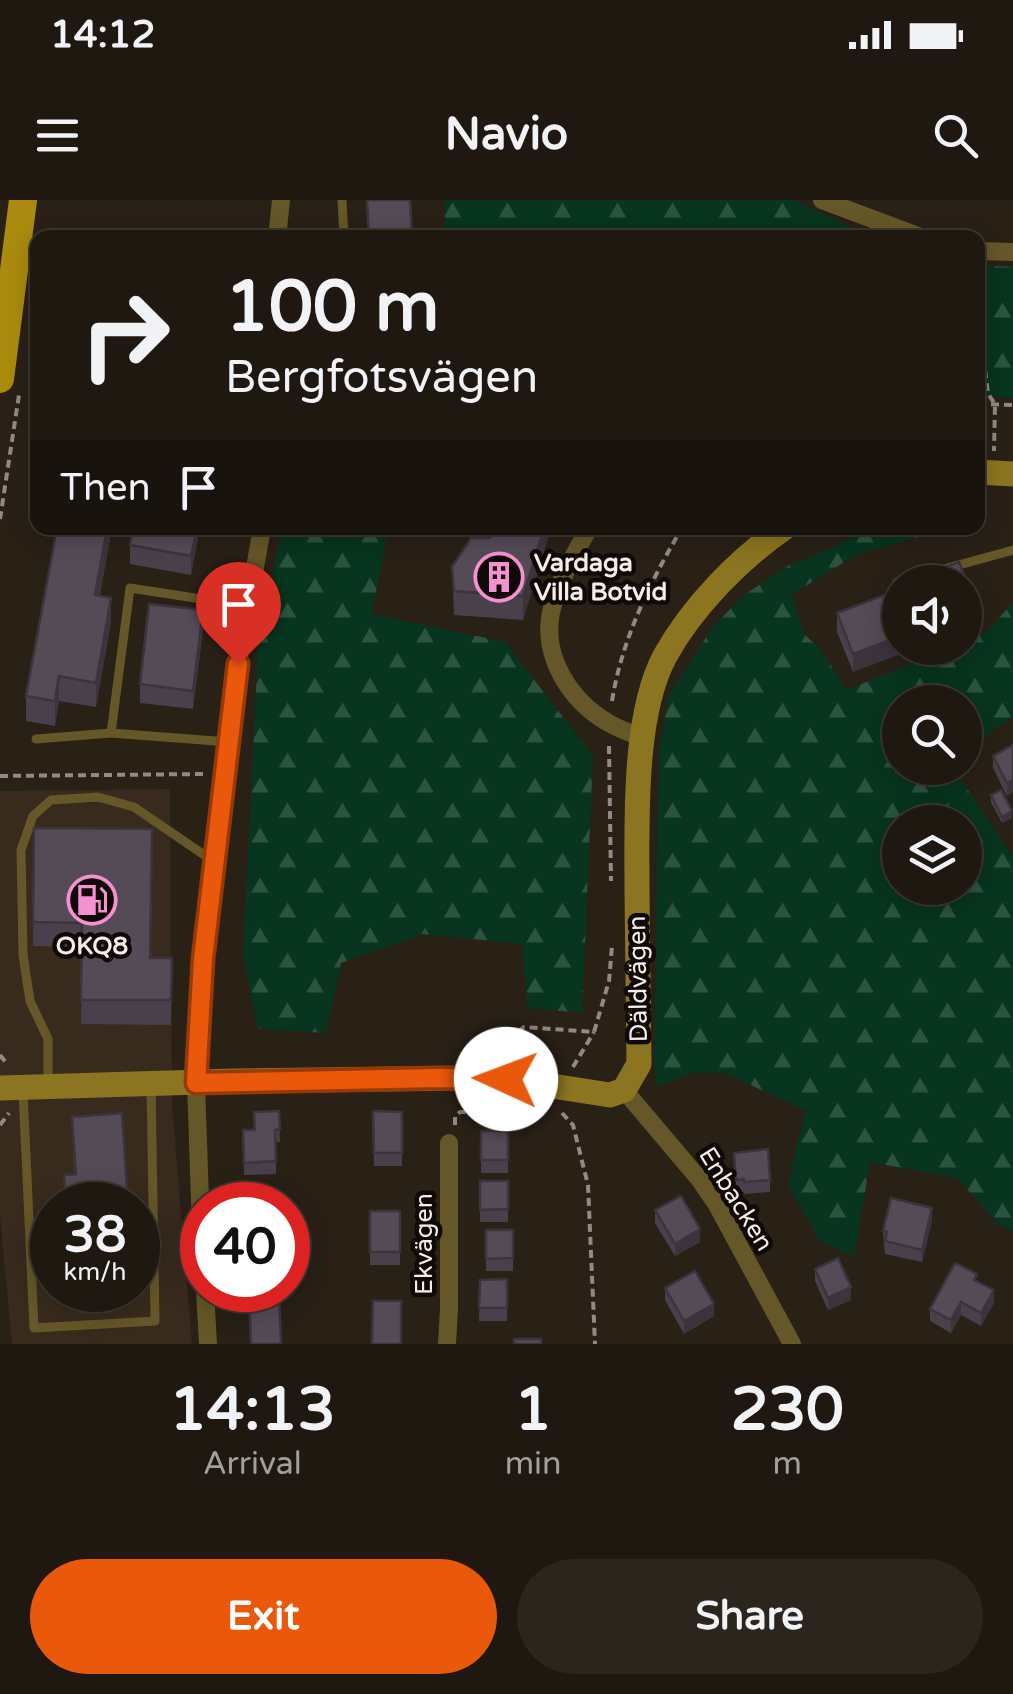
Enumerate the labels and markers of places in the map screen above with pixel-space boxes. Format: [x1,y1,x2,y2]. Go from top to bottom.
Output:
place label: Vardaga Villa Botvid [534,548,667,607]
building icon: Vardaga Villa Botvid [473,551,525,603]
pin [196,562,281,665]
fuel station icon: OKQ8 [66,874,118,926]
place label: OKQ8 [56,931,128,961]

